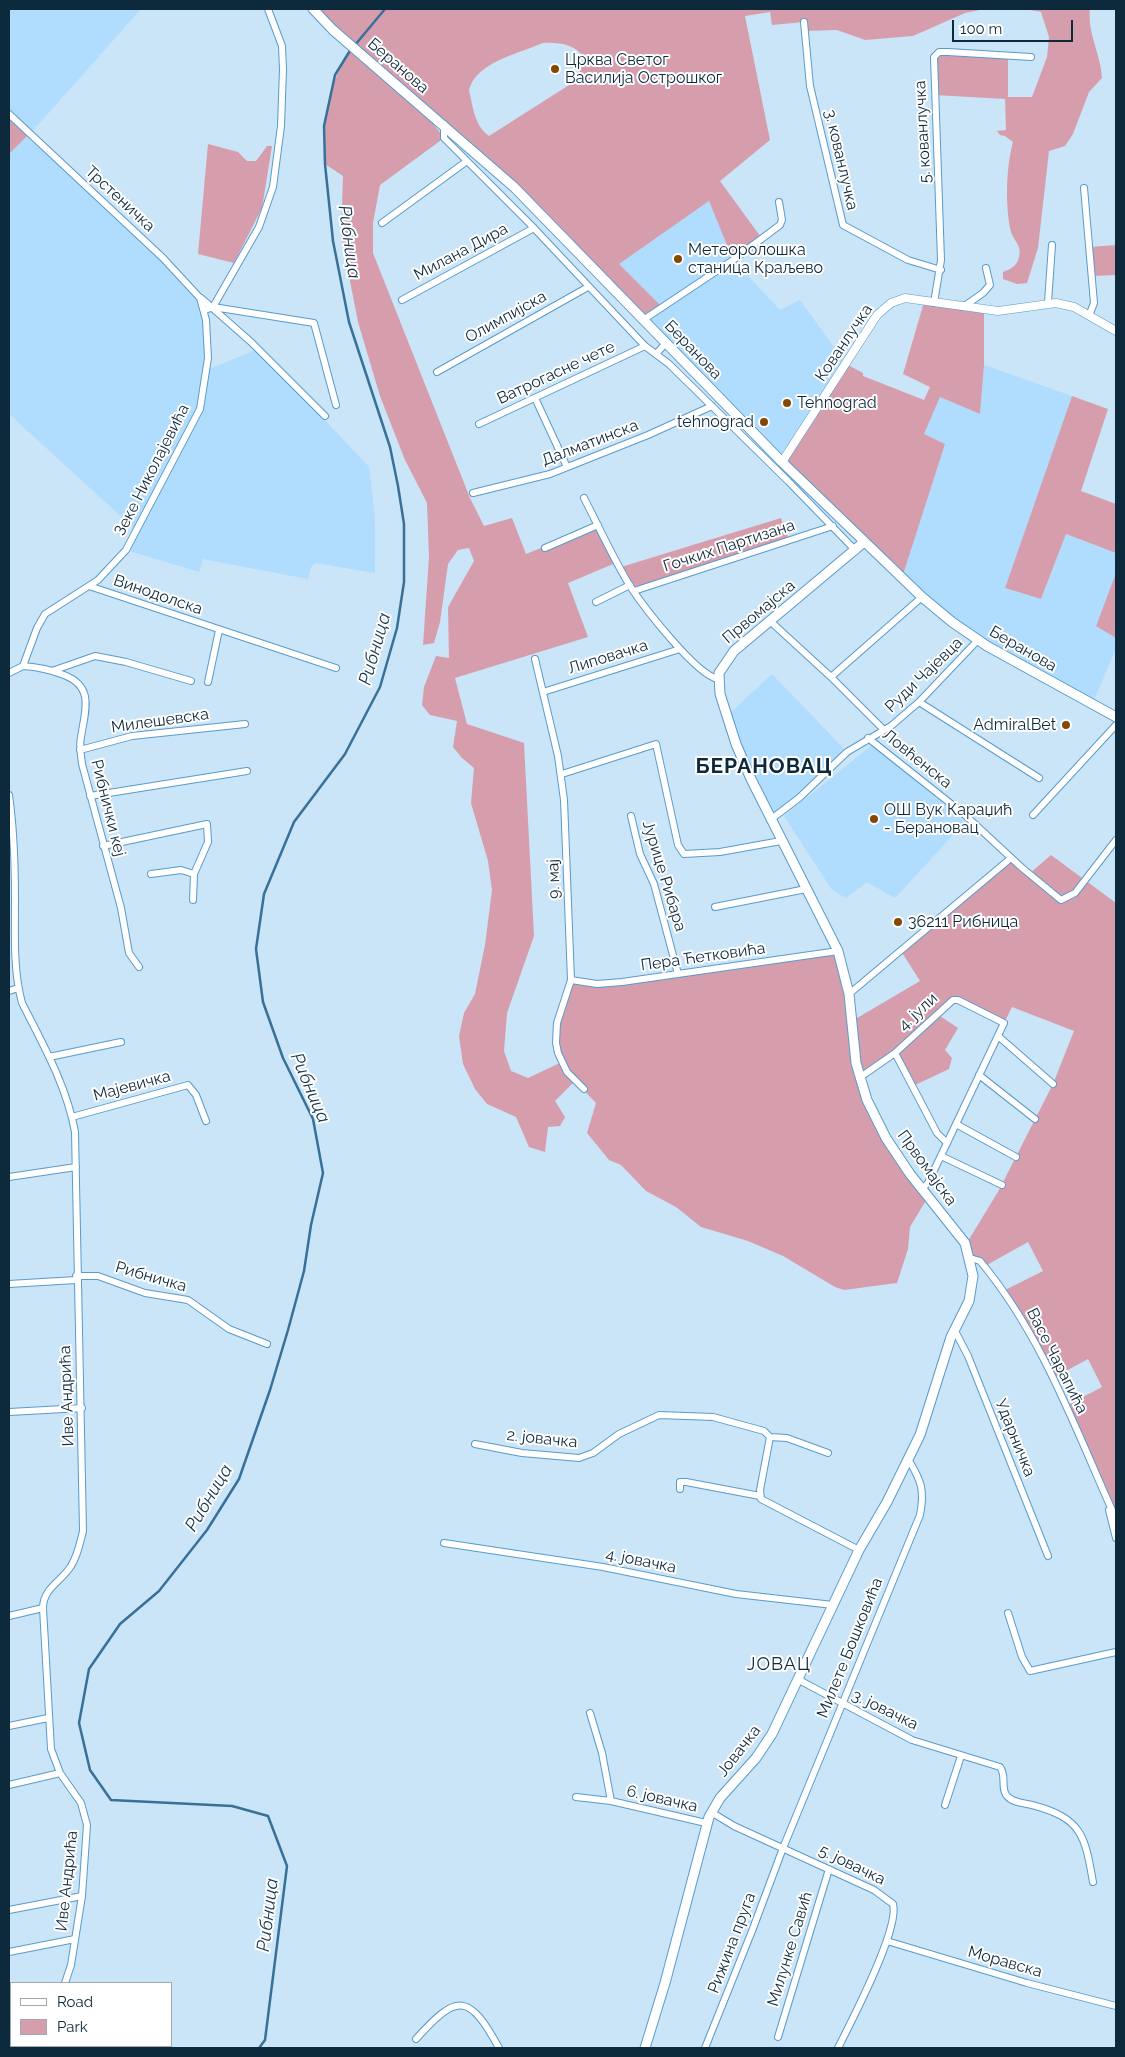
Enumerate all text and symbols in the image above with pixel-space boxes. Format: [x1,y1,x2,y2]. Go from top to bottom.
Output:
scale bar [955,10,1076,42]
text: 100 m [960,20,1002,38]
street label: Беранова [364,34,432,98]
place label: Црква Светог Василија Острошког [565,50,722,88]
marker: Црква Светог Василија Острошког [549,63,561,75]
street label: 5. кованлучка [911,80,935,184]
street label: 3. кованлучка [820,108,862,212]
street label: Трстеничка [81,162,159,236]
water label: Рибница [333,204,365,280]
street label: Милана Дира [411,219,511,285]
place label: Метеоролошка станица Краљево [688,240,823,278]
marker: Метеоролошка станица Краљево [672,253,684,265]
street label: Олимпијска [462,287,550,347]
street label: Кованлучка [811,301,877,385]
street label: Беранова [660,317,726,383]
street label: Ватрогасне чете [494,337,618,409]
place label: Tehnograd [797,393,877,413]
marker: Tehnograd [781,397,793,409]
street label: Зеке Николајевића [110,401,194,539]
place label: tehnograd [677,412,754,432]
street label: Далматинска [539,416,641,470]
marker: tehnograd [758,416,770,428]
street label: Гочких Партизана [661,516,797,576]
street label: Винодолска [111,571,205,619]
street label: Првомајска [719,576,799,648]
water label: Рибница [354,610,396,688]
street label: Беранова [986,622,1060,676]
street label: Руди Чајевца [881,633,967,717]
street label: Липовачка [566,636,650,678]
street label: Милешевска [110,705,210,737]
place label: AdmiralBet [973,715,1056,735]
marker: AdmiralBet [1060,719,1072,731]
street label: Ловћенска [878,725,956,793]
district label: БЕРАНОВАЦ [694,754,834,780]
street label: Рибнички кеј [87,758,129,858]
place label: ОШ Вук Караџић - Берановац [884,800,1012,838]
marker: ОШ Вук Караџић - Берановац [868,813,880,825]
street label: Јурице Рибара [638,818,690,934]
street label: 9. мај [544,859,564,899]
place label: 36211 Рибница [908,912,1018,932]
marker: 36211 Рибница [892,916,904,928]
street label: Пера Ћетковића [639,939,767,975]
street label: 4. јули [894,989,942,1035]
water label: Рибница [286,1050,334,1126]
street label: Мајевичка [91,1067,173,1105]
street label: Првомајска [893,1126,961,1210]
street label: Рибничка [113,1258,189,1296]
street label: Васе Чарапића [1022,1305,1092,1417]
street label: Иве Андрића [56,1345,78,1447]
street label: Ударничка [991,1396,1039,1480]
street label: 2. јовачка [506,1426,578,1452]
water label: Рибница [181,1461,237,1535]
street label: 4. јовачка [604,1545,678,1577]
street label: Милете Бошковића [813,1575,887,1721]
district label: ЈОВАЦ [746,1654,812,1676]
street label: 3. јовачка [849,1686,921,1734]
street label: Јовачка [713,1722,765,1780]
street label: 6. јовачка [625,1782,699,1816]
street label: Иве Андрића [52,1830,82,1932]
street label: 5. јовачка [816,1841,888,1889]
water label: Рибница [253,1877,283,1953]
street label: Милунке Савић [763,1889,817,2009]
street label: Рижина пруга [704,1890,760,1996]
street label: Моравска [966,1942,1044,1982]
legend [10,1982,172,2047]
text: Road [57,1993,93,2011]
text: Park [57,2018,88,2036]

